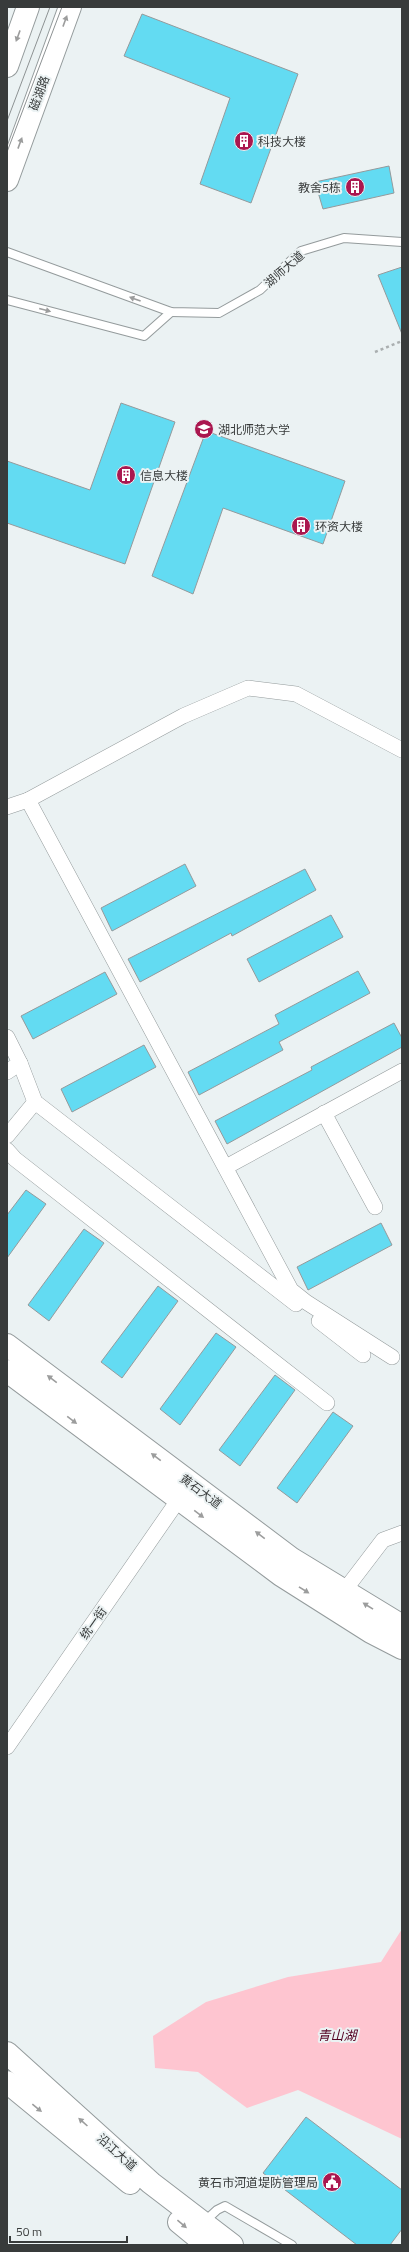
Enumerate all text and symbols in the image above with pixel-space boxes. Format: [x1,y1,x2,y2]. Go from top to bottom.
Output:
one-way arrow [63,15,69,27]
one-way arrow [14,31,20,43]
street label: 磁湖路 [24,73,54,113]
building icon: 科技大楼 [233,130,255,152]
place label: 科技大楼 [258,132,306,151]
one-way arrow [18,137,24,149]
building icon: 教舍5栋 [344,176,366,198]
place label: 教舍5栋 [298,178,341,197]
street label: 湖师大道 [260,246,308,292]
one-way arrow [128,296,140,302]
one-way arrow [39,307,51,313]
school or university icon: 湖北师范大学 [193,418,215,440]
place label: 湖北师范大学 [218,420,290,439]
building icon: 信息大楼 [115,464,137,486]
place label: 信息大楼 [140,466,188,485]
building icon: 环资大楼 [290,515,312,537]
place label: 环资大楼 [315,517,363,536]
one-way arrow [46,1375,57,1383]
one-way arrow [67,1415,77,1423]
one-way arrow [150,1452,161,1461]
street label: 黄石大道 [176,1469,226,1513]
one-way arrow [193,1510,204,1518]
one-way arrow [254,1530,265,1539]
one-way arrow [299,1586,309,1594]
street label: 统一街 [75,1603,111,1643]
one-way arrow [362,1603,374,1610]
water label: 青山湖 [317,2025,358,2045]
one-way arrow [31,2103,42,2112]
one-way arrow [78,2118,89,2127]
street label: 沿江大道 [93,2129,141,2175]
public building icon: 黄石市河道堤防管理局 [321,2171,343,2193]
place label: 黄石市河道堤防管理局 [198,2173,318,2192]
scale bar [10,2218,127,2244]
one-way arrow [176,2220,187,2229]
text: 50 m [16,2222,42,2241]

